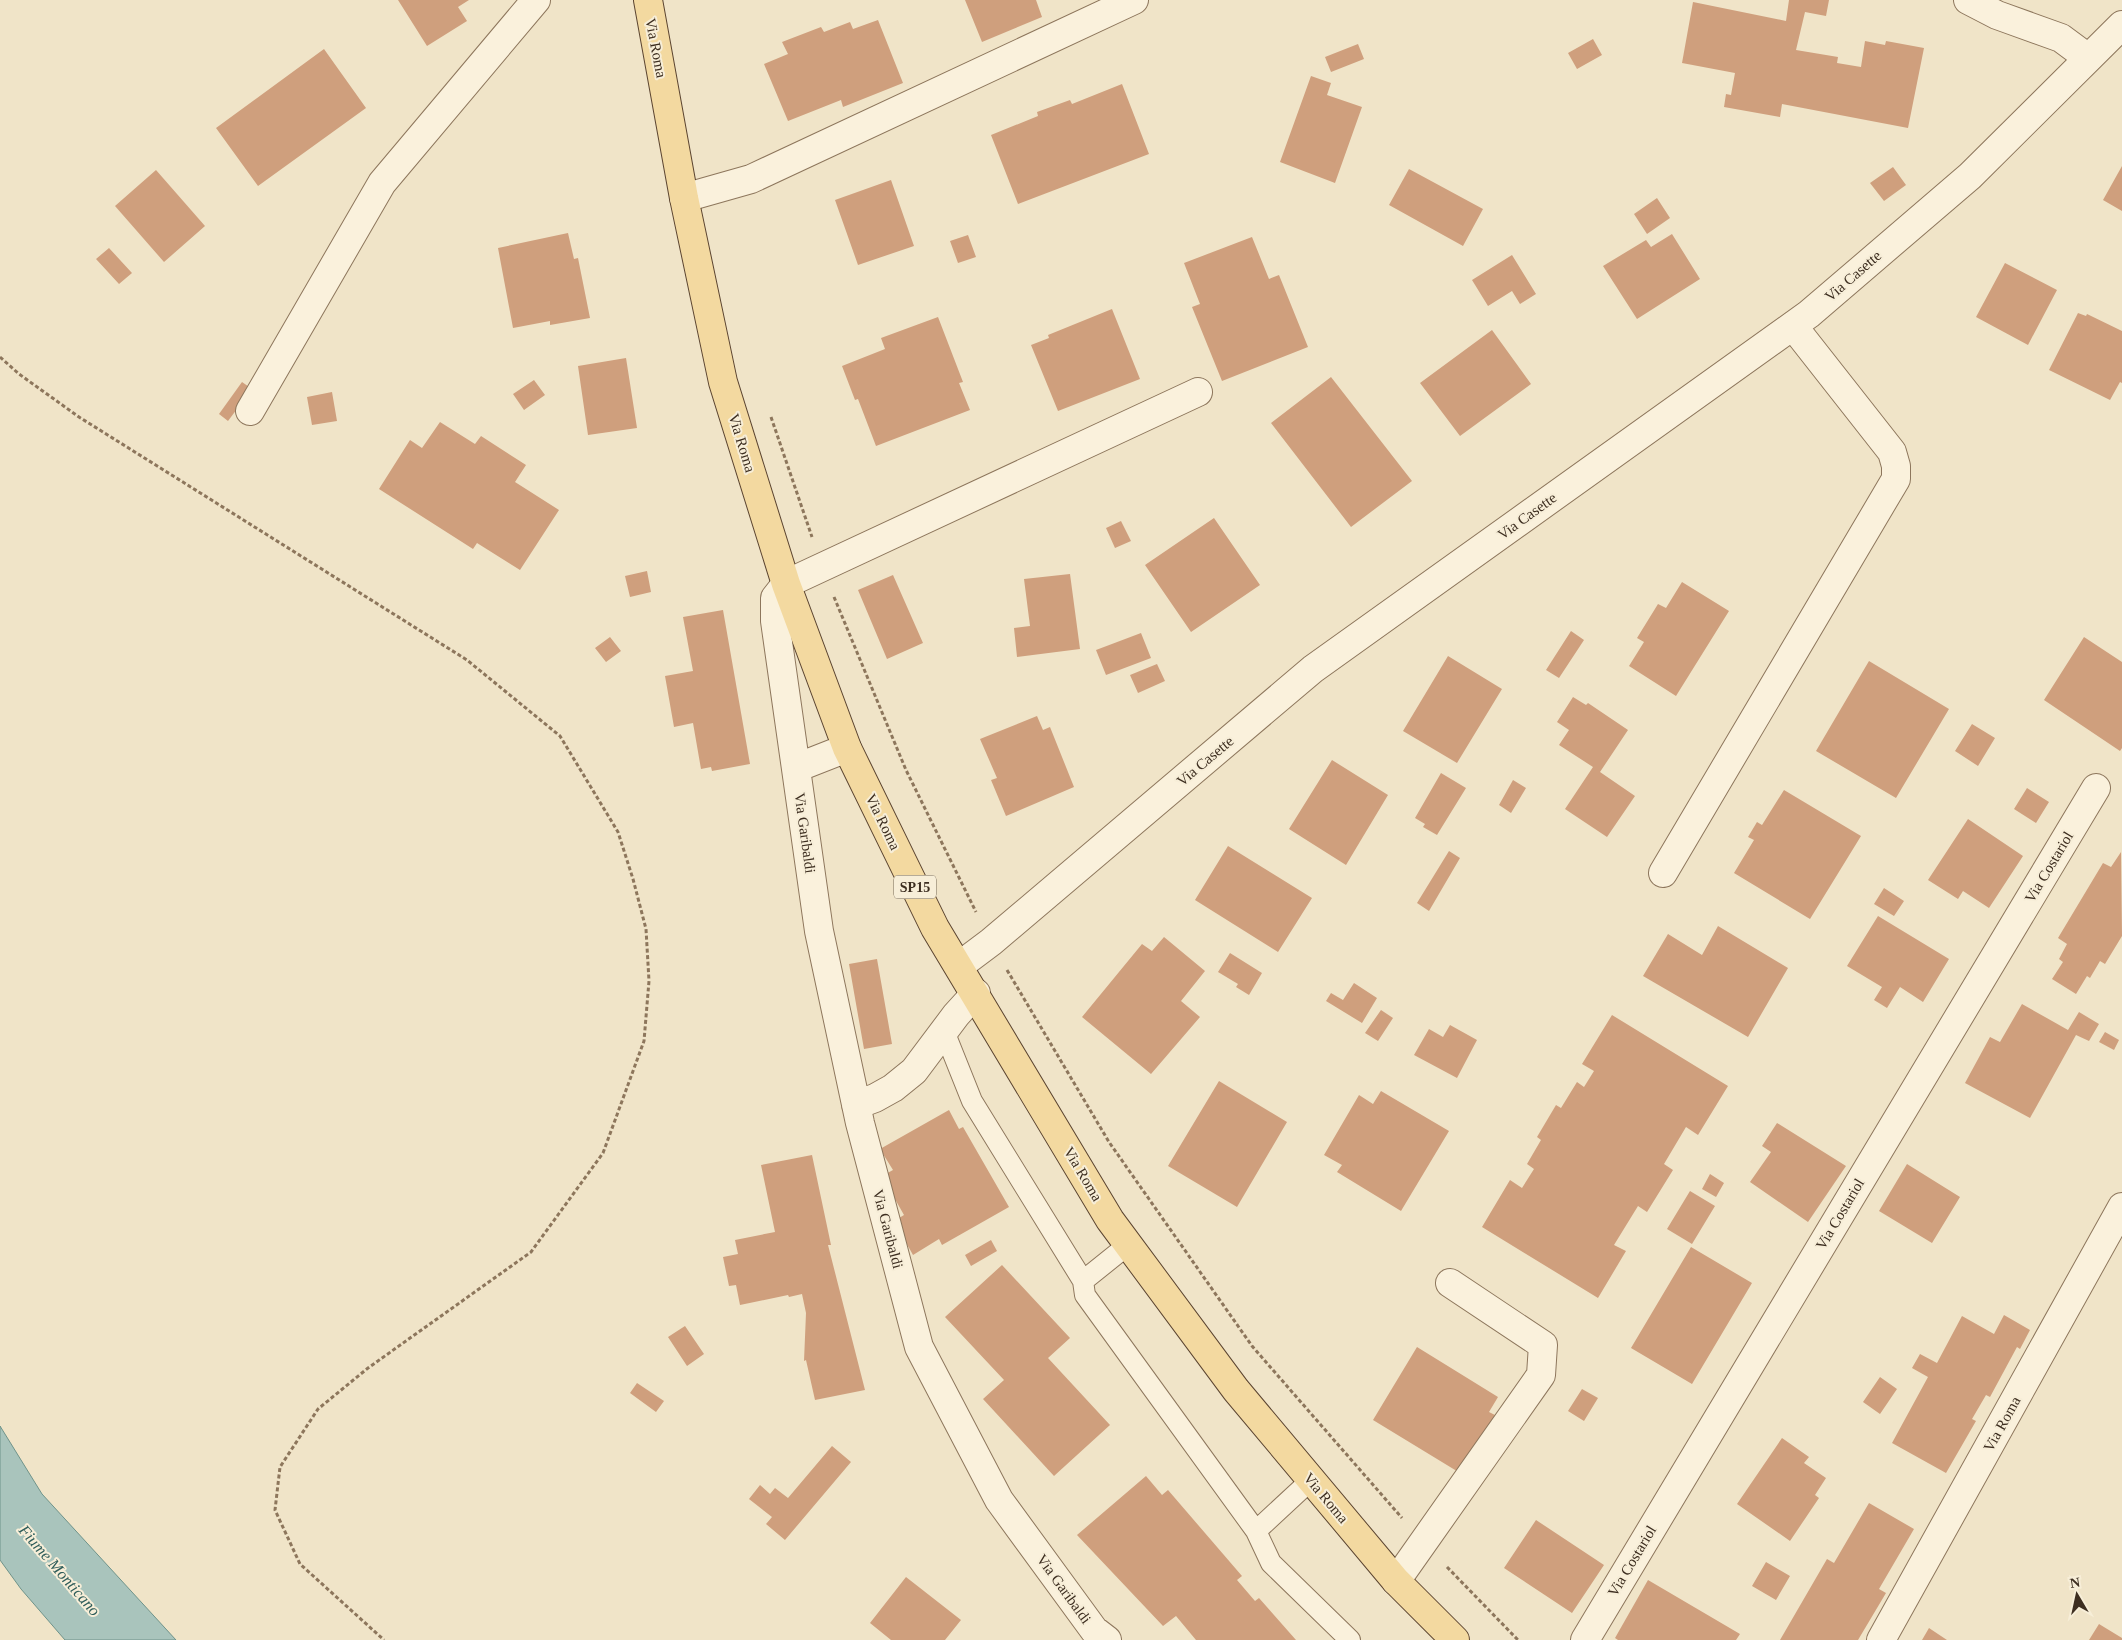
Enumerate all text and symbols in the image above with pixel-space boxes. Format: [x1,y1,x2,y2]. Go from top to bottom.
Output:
street label: Via Roma [642,17,670,79]
street label: Via Casette [1822,247,1884,305]
street label: Via Roma [726,412,759,475]
street label: Via Casette [1495,489,1560,543]
street label: Via Casette [1174,733,1237,789]
street label: Via Roma [863,791,904,853]
street label: Via Garibaldi [791,792,819,874]
street label: Via Costariol [2022,829,2076,905]
road number: SP15 [894,876,936,899]
street label: Via Roma [1061,1144,1106,1204]
street label: Via Costariol [1813,1176,1867,1252]
street label: Via Garibaldi [870,1188,906,1270]
street label: Via Roma [1980,1393,2024,1454]
street label: Via Roma [1300,1470,1352,1527]
water label: Fiume Monticano [15,1521,103,1619]
street label: Via Costariol [1605,1523,1659,1599]
street label: Via Garibaldi [1034,1551,1094,1627]
north arrow [2052,1570,2102,1620]
text: N [2069,1574,2081,1591]

